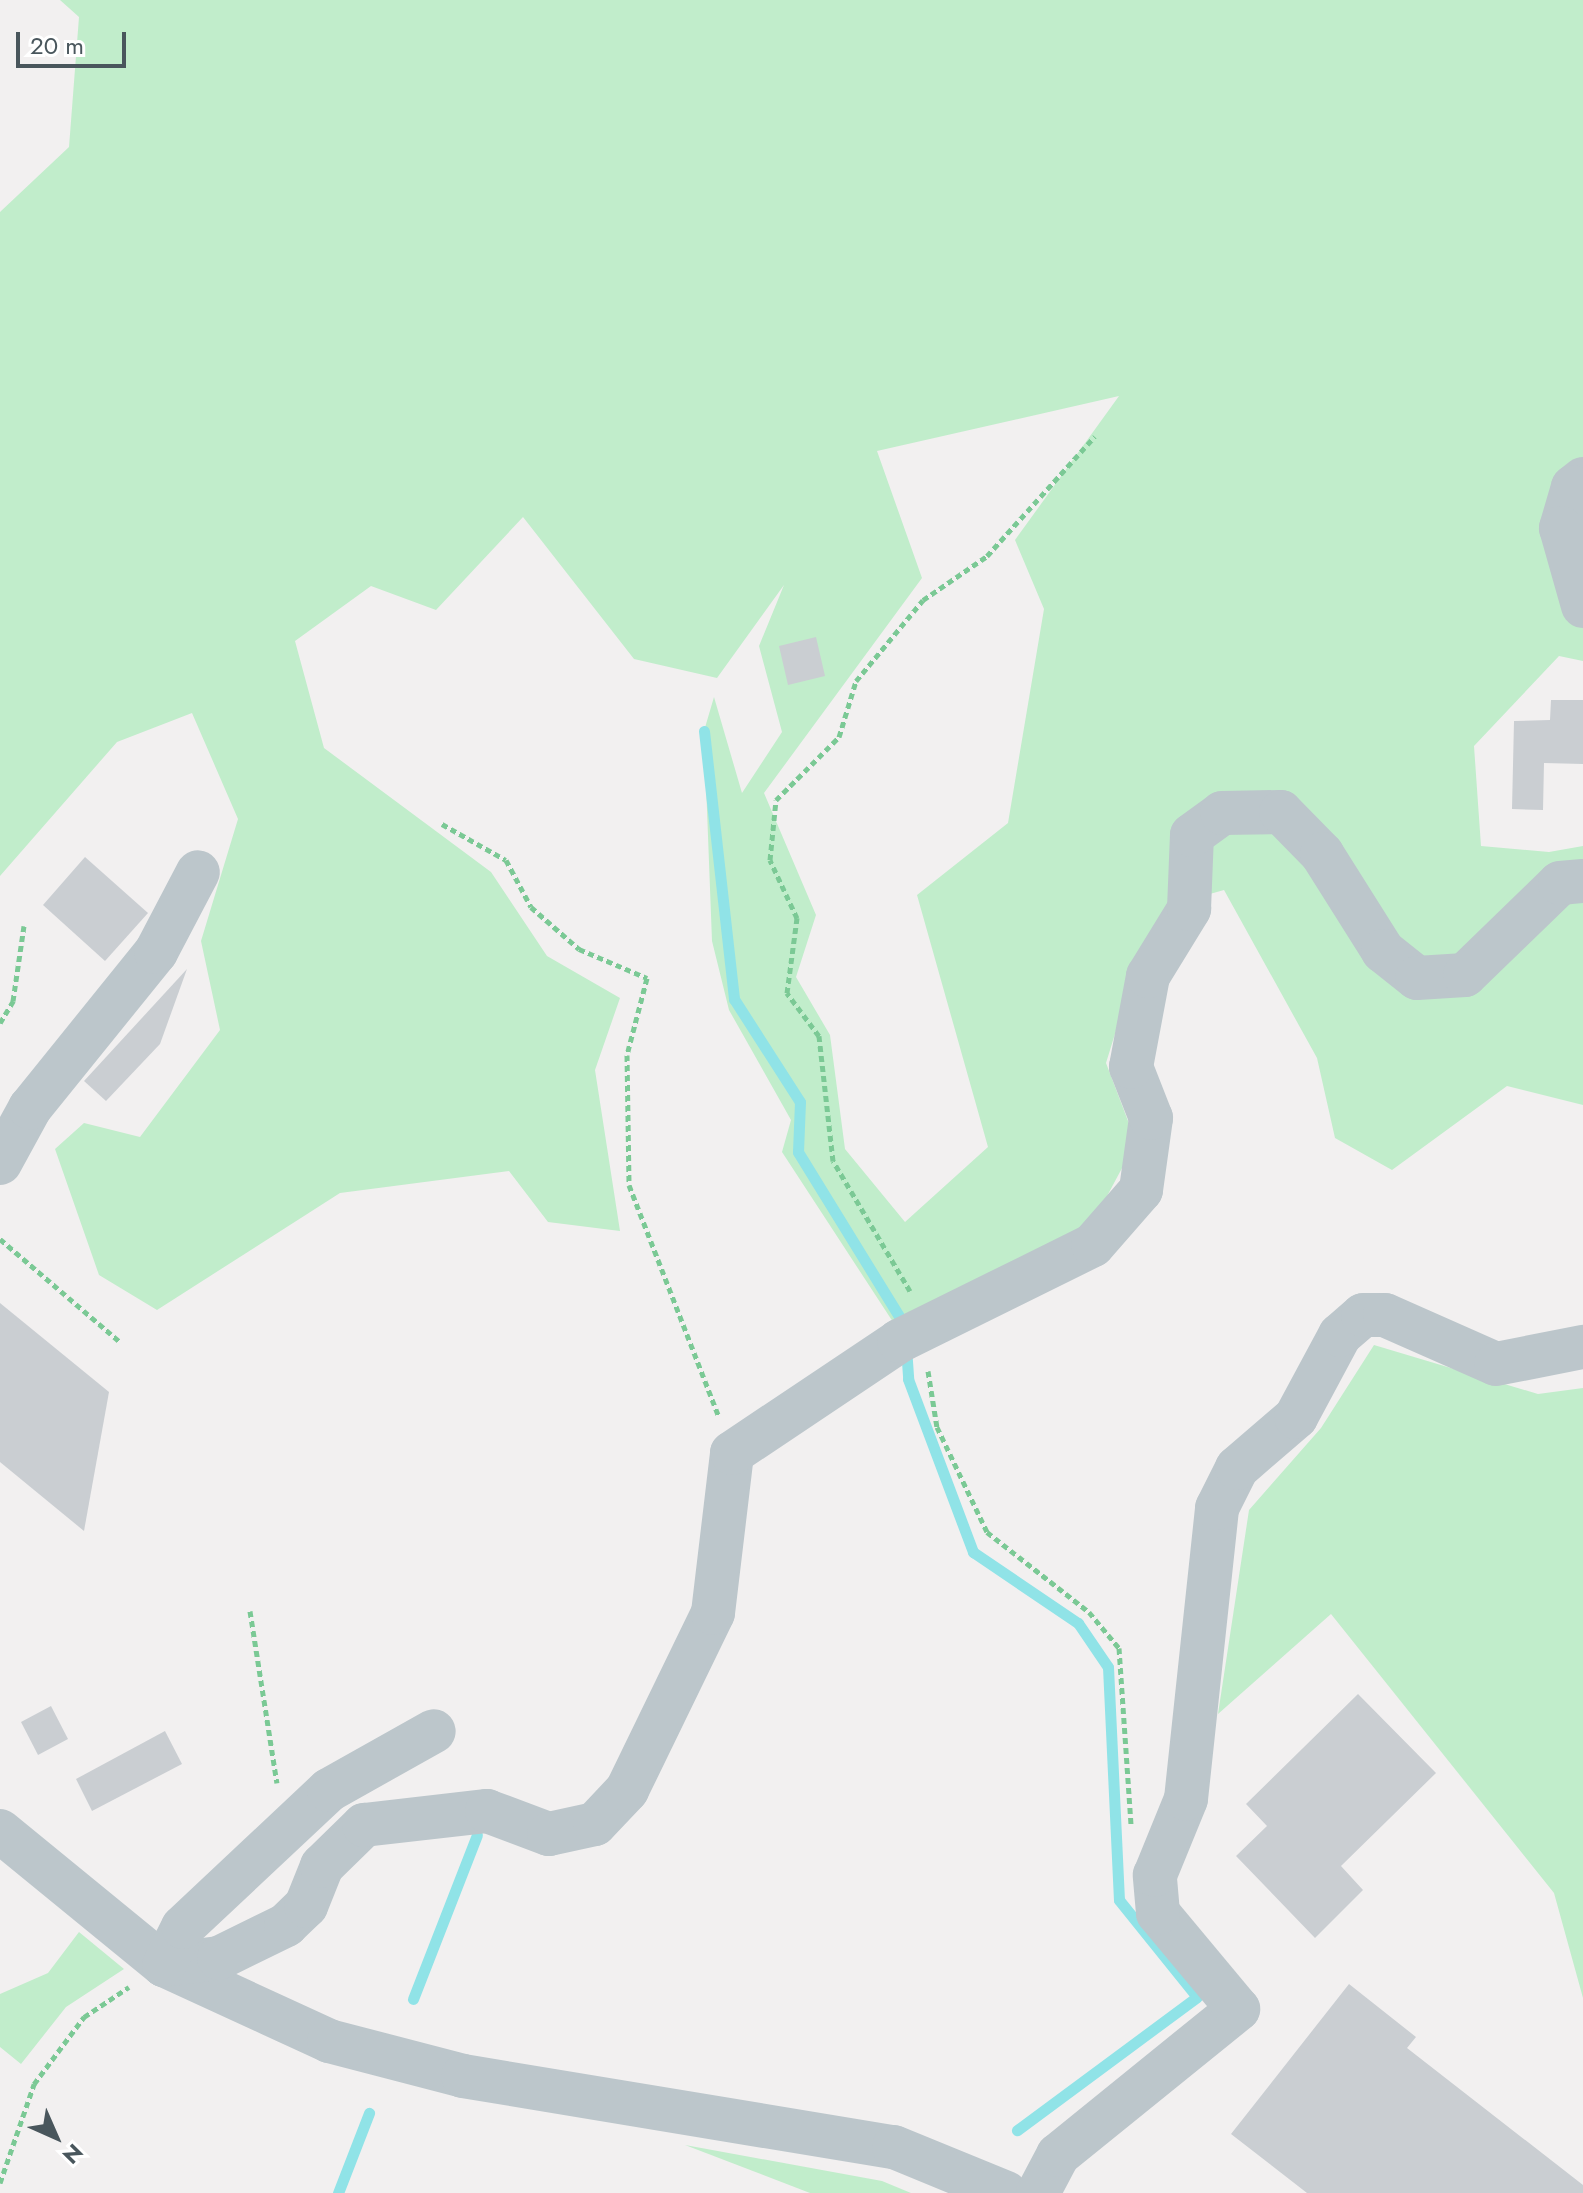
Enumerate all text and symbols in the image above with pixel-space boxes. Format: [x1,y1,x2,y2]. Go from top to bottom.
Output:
scale bar [20,16,130,66]
text: 20 m [30,28,84,63]
north arrow [16,2097,96,2177]
text: N [55,2136,90,2171]

